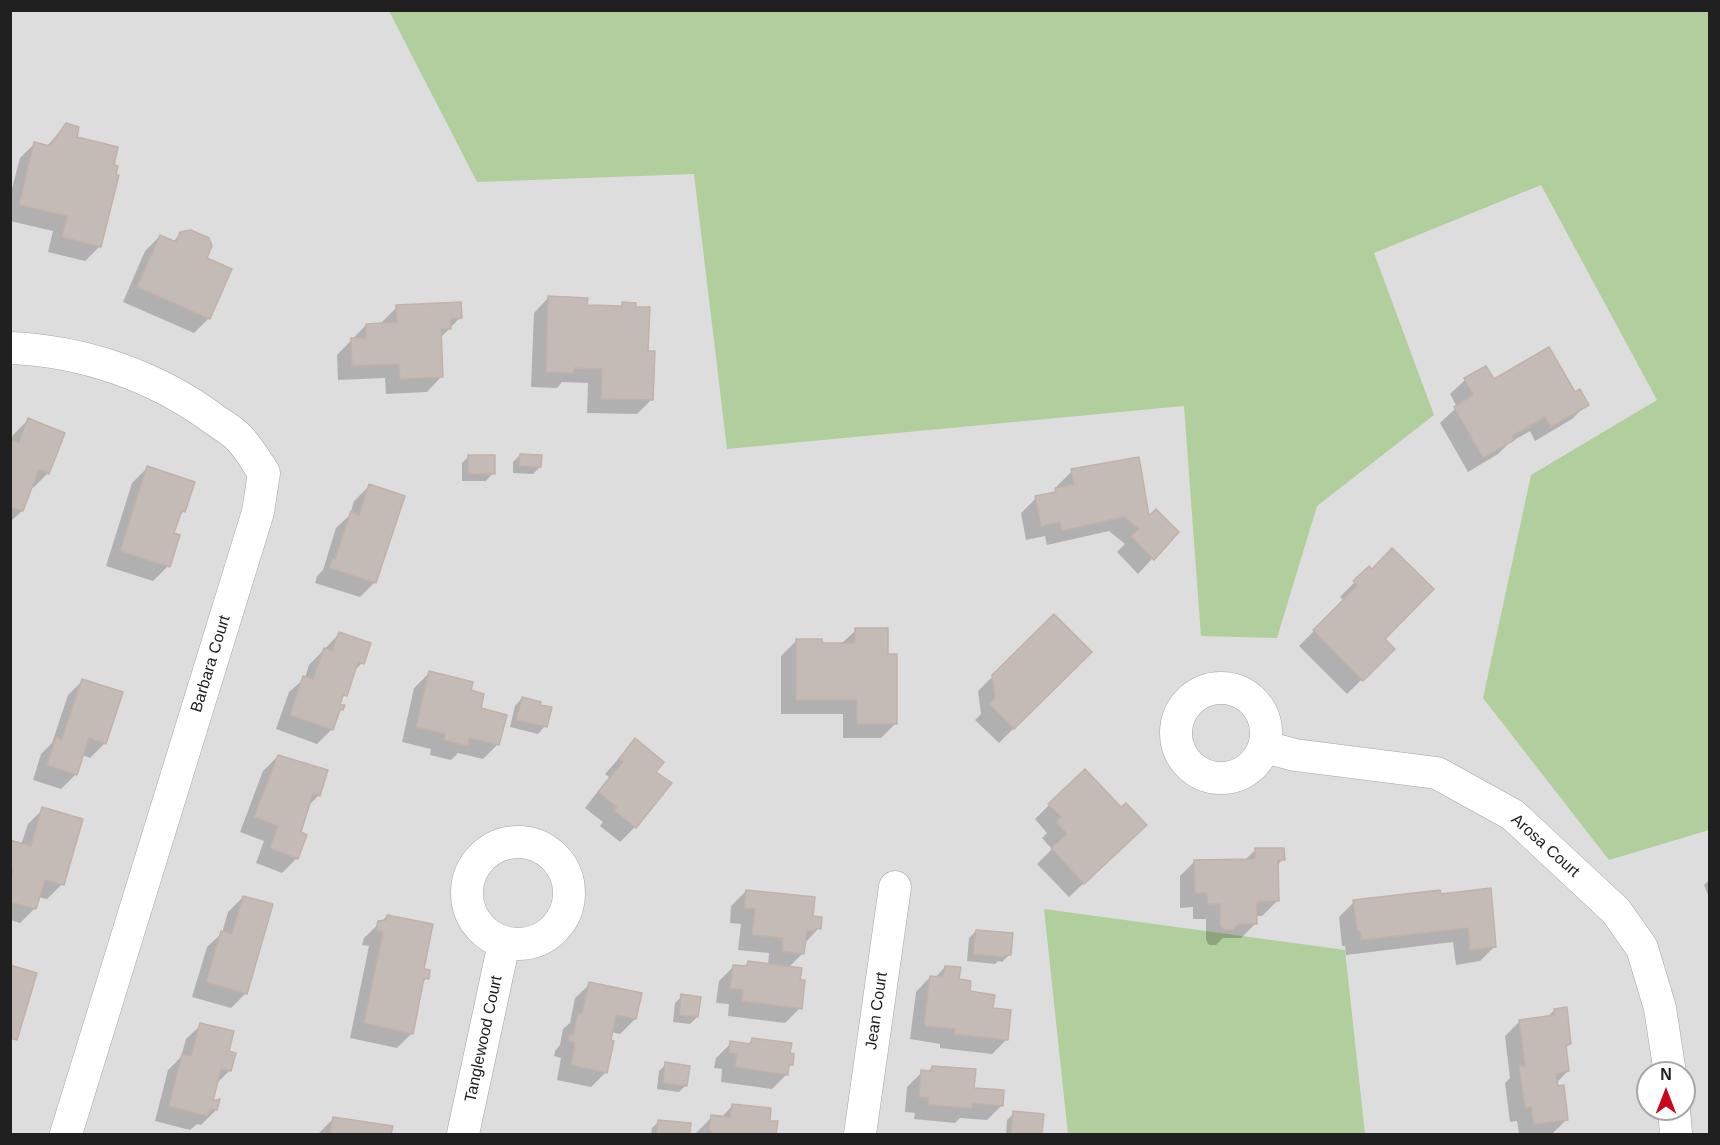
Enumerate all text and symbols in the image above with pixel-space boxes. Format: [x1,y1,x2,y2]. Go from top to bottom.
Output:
street label: Barbara Court [187,613,235,715]
street label: Arosa Court [1507,810,1583,882]
street label: Jean Court [862,971,892,1051]
street label: Tanglewood Court [461,974,507,1104]
north arrow [1636,1061,1696,1121]
text: N [1660,1066,1672,1083]

